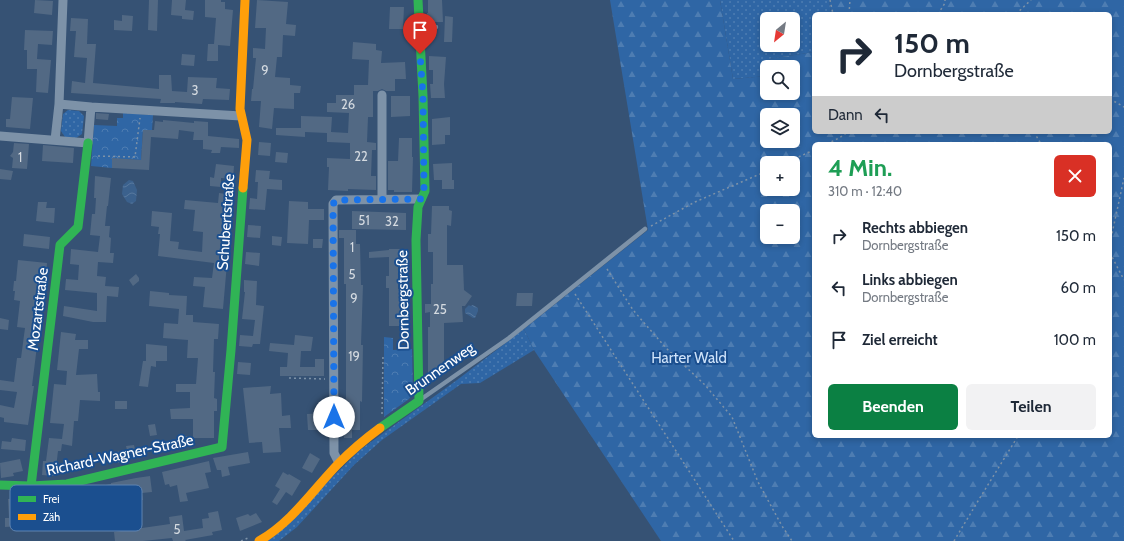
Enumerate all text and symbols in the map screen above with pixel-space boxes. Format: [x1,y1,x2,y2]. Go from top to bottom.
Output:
north arrow [760,12,800,52]
map controls [760,12,800,244]
pin [403,13,437,54]
icon: arrive [409,19,431,41]
text: 150 m [894,26,970,60]
icon: right [828,28,880,80]
button: search [760,60,800,100]
text: Dornbergstraße [894,60,1014,82]
house number: 9 [261,62,269,78]
house number: 3 [191,82,199,98]
house number: 26 [341,96,355,112]
icon: left [871,104,893,126]
text: Dann [828,106,863,124]
button: layers [760,108,800,148]
house number: 22 [354,148,368,164]
house number: 1 [18,149,22,165]
text: 4 Min. [828,153,892,182]
button: close [1054,155,1096,197]
button: + [760,156,800,196]
street label: Schubertstraße [214,173,238,271]
text: 310 m · 12:40 [828,183,902,199]
button: − [760,204,800,244]
house number: 51 [358,212,370,228]
house number: 32 [385,213,399,229]
text: Rechts abbiegen [862,219,968,237]
icon: right [828,225,850,247]
text: 150 m [1056,227,1096,245]
text: Dornbergstraße [862,237,948,253]
house number: 1 [350,239,354,255]
street label: Dornbergstraße [393,250,413,350]
street label: Mozartstraße [24,266,52,352]
house number: 5 [348,266,356,282]
text: Links abbiegen [862,271,958,289]
icon: left [828,277,850,299]
text: 60 m [1060,279,1096,297]
text: Dornbergstraße [862,289,948,305]
house number: 9 [350,290,358,306]
house number: 25 [433,301,447,317]
icon: arrive [828,329,850,351]
text: Ziel erreicht [862,331,938,349]
text: 100 m [1054,331,1096,349]
street label: Brunnenweg [402,338,478,399]
house number: 19 [348,348,360,364]
park label: Harter Wald [651,349,727,367]
button: Beenden [828,384,958,430]
button: Teilen [966,384,1096,430]
position arrow [313,396,355,438]
street label: Richard-Wagner-Straße [45,431,196,479]
legend [10,485,142,531]
text: Frei [43,492,60,506]
text: Zäh [43,510,60,524]
house number: 5 [173,521,181,537]

